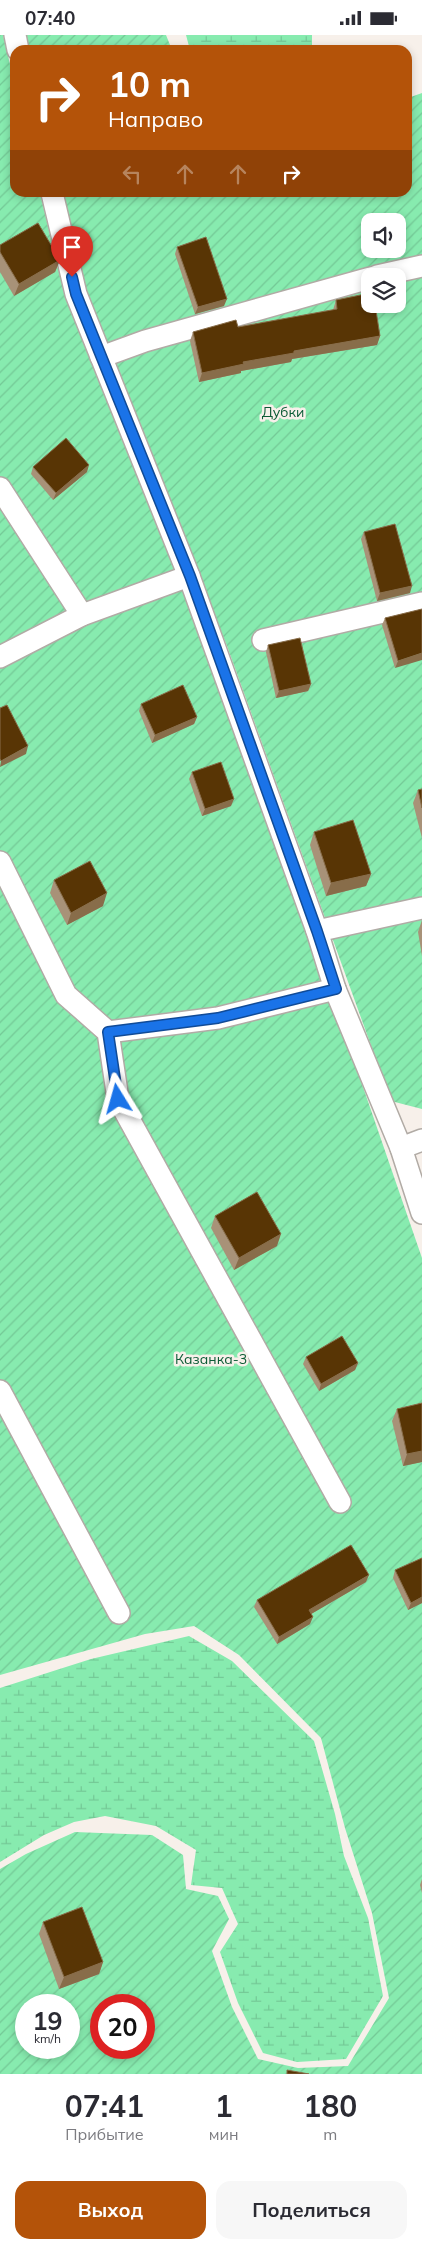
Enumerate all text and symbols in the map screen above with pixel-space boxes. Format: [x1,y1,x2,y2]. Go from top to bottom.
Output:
text: 07:40 [25,6,75,30]
text: 10 m [108,62,191,106]
icon: right [25,65,90,130]
text: Направо [108,105,203,133]
icon: left [118,160,146,188]
icon: ahead [171,160,199,188]
icon: ahead [224,160,252,188]
icon: right [277,160,305,188]
map controls [361,213,406,313]
button: sound [361,213,406,258]
pin [51,226,93,277]
icon: arrive [58,233,86,261]
button: layers [361,268,406,313]
park label: Дубки [262,403,304,421]
position arrow [91,1072,143,1124]
park label: Казанка-3 [175,1350,247,1368]
speed limit sign: 20 [90,1994,155,2059]
text: 19 [32,2005,63,2036]
text: km/h [34,2031,61,2046]
text: 07:41 [65,2087,144,2125]
text: 1 [215,2087,233,2125]
text: 180 [303,2087,357,2125]
text: Прибытие [65,2124,144,2144]
text: мин [209,2124,239,2144]
text: m [323,2124,337,2144]
button: Выход [15,2181,206,2239]
button: Поделиться [216,2181,407,2239]

